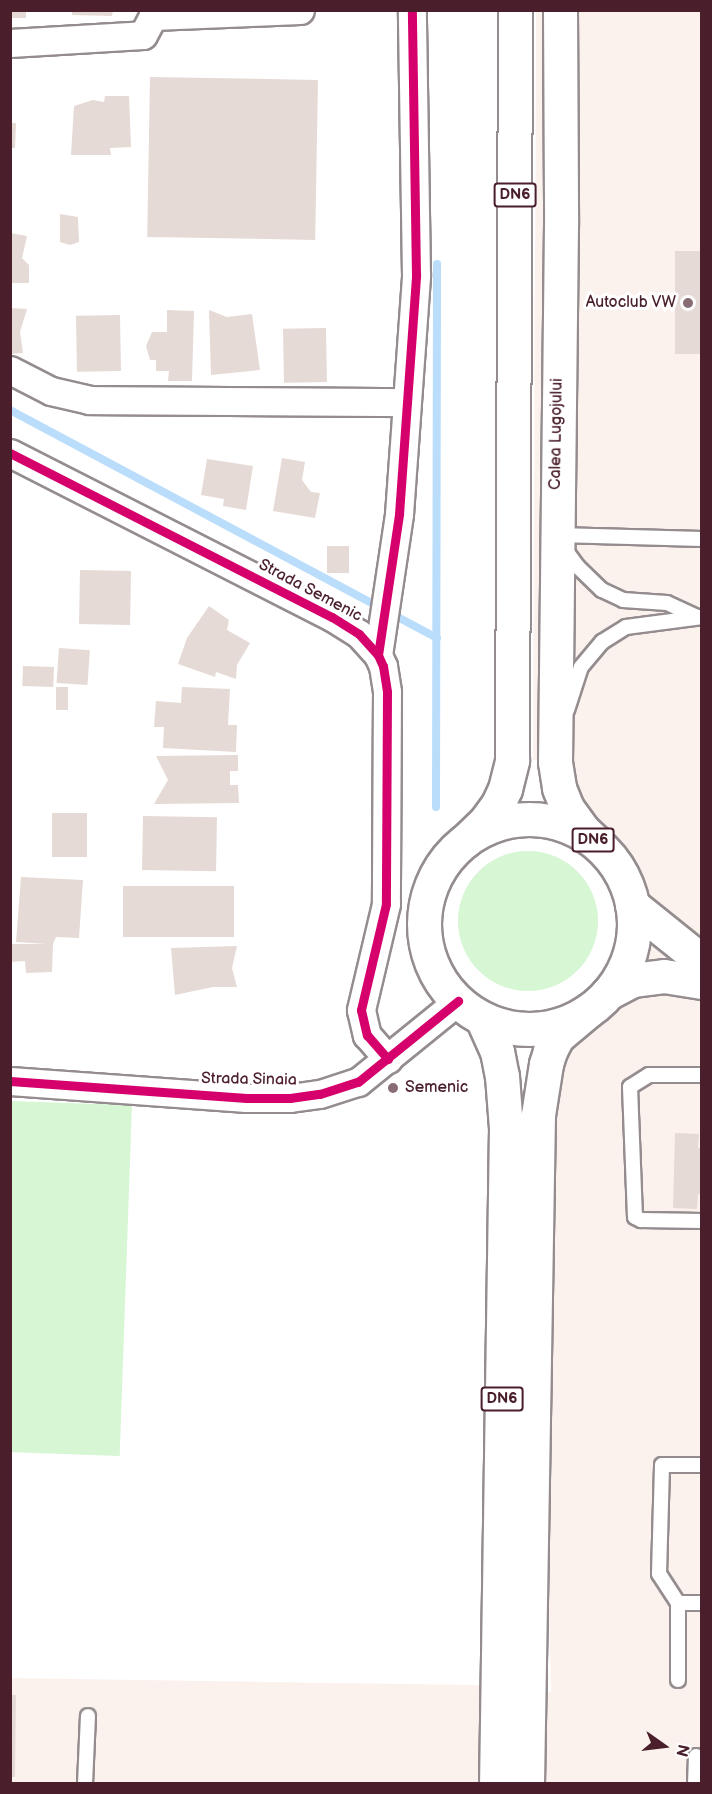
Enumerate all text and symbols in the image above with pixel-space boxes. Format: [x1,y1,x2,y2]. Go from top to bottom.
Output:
road number: DN6 [492,183,538,207]
place label: Autoclub VW [585,293,676,313]
marker: Autoclub VW [681,296,695,310]
street label: Calea Lugojului [546,378,568,490]
street label: Strada Semenic [255,556,365,626]
road number: DN6 [570,828,616,852]
street label: Strada Sinaia [201,1070,297,1090]
place label: Semenic [405,1078,468,1098]
marker: Semenic [386,1081,400,1095]
road number: DN6 [480,1387,524,1411]
north arrow [634,1716,694,1776]
text: N [671,1742,693,1759]

